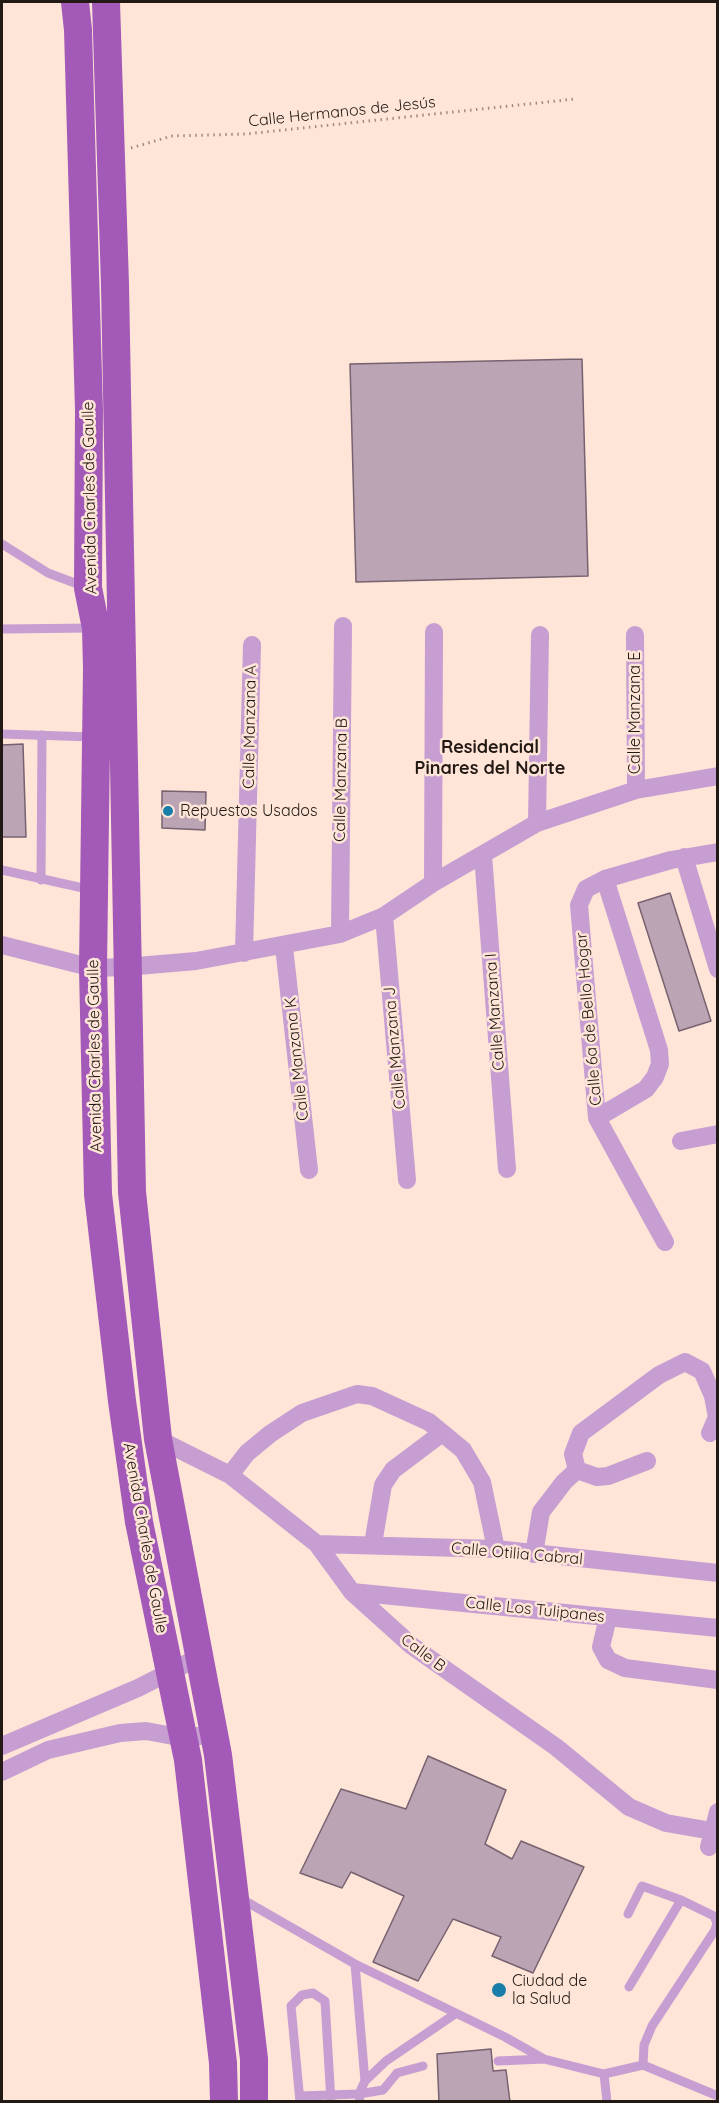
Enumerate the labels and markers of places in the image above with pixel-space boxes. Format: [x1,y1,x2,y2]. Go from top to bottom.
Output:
place label: Repuestos Usados [180,801,318,821]
marker: Repuestos Usados [161,804,175,818]
place label: Ciudad de la Salud [512,1971,587,2009]
marker: Ciudad de la Salud [490,1981,508,1999]

